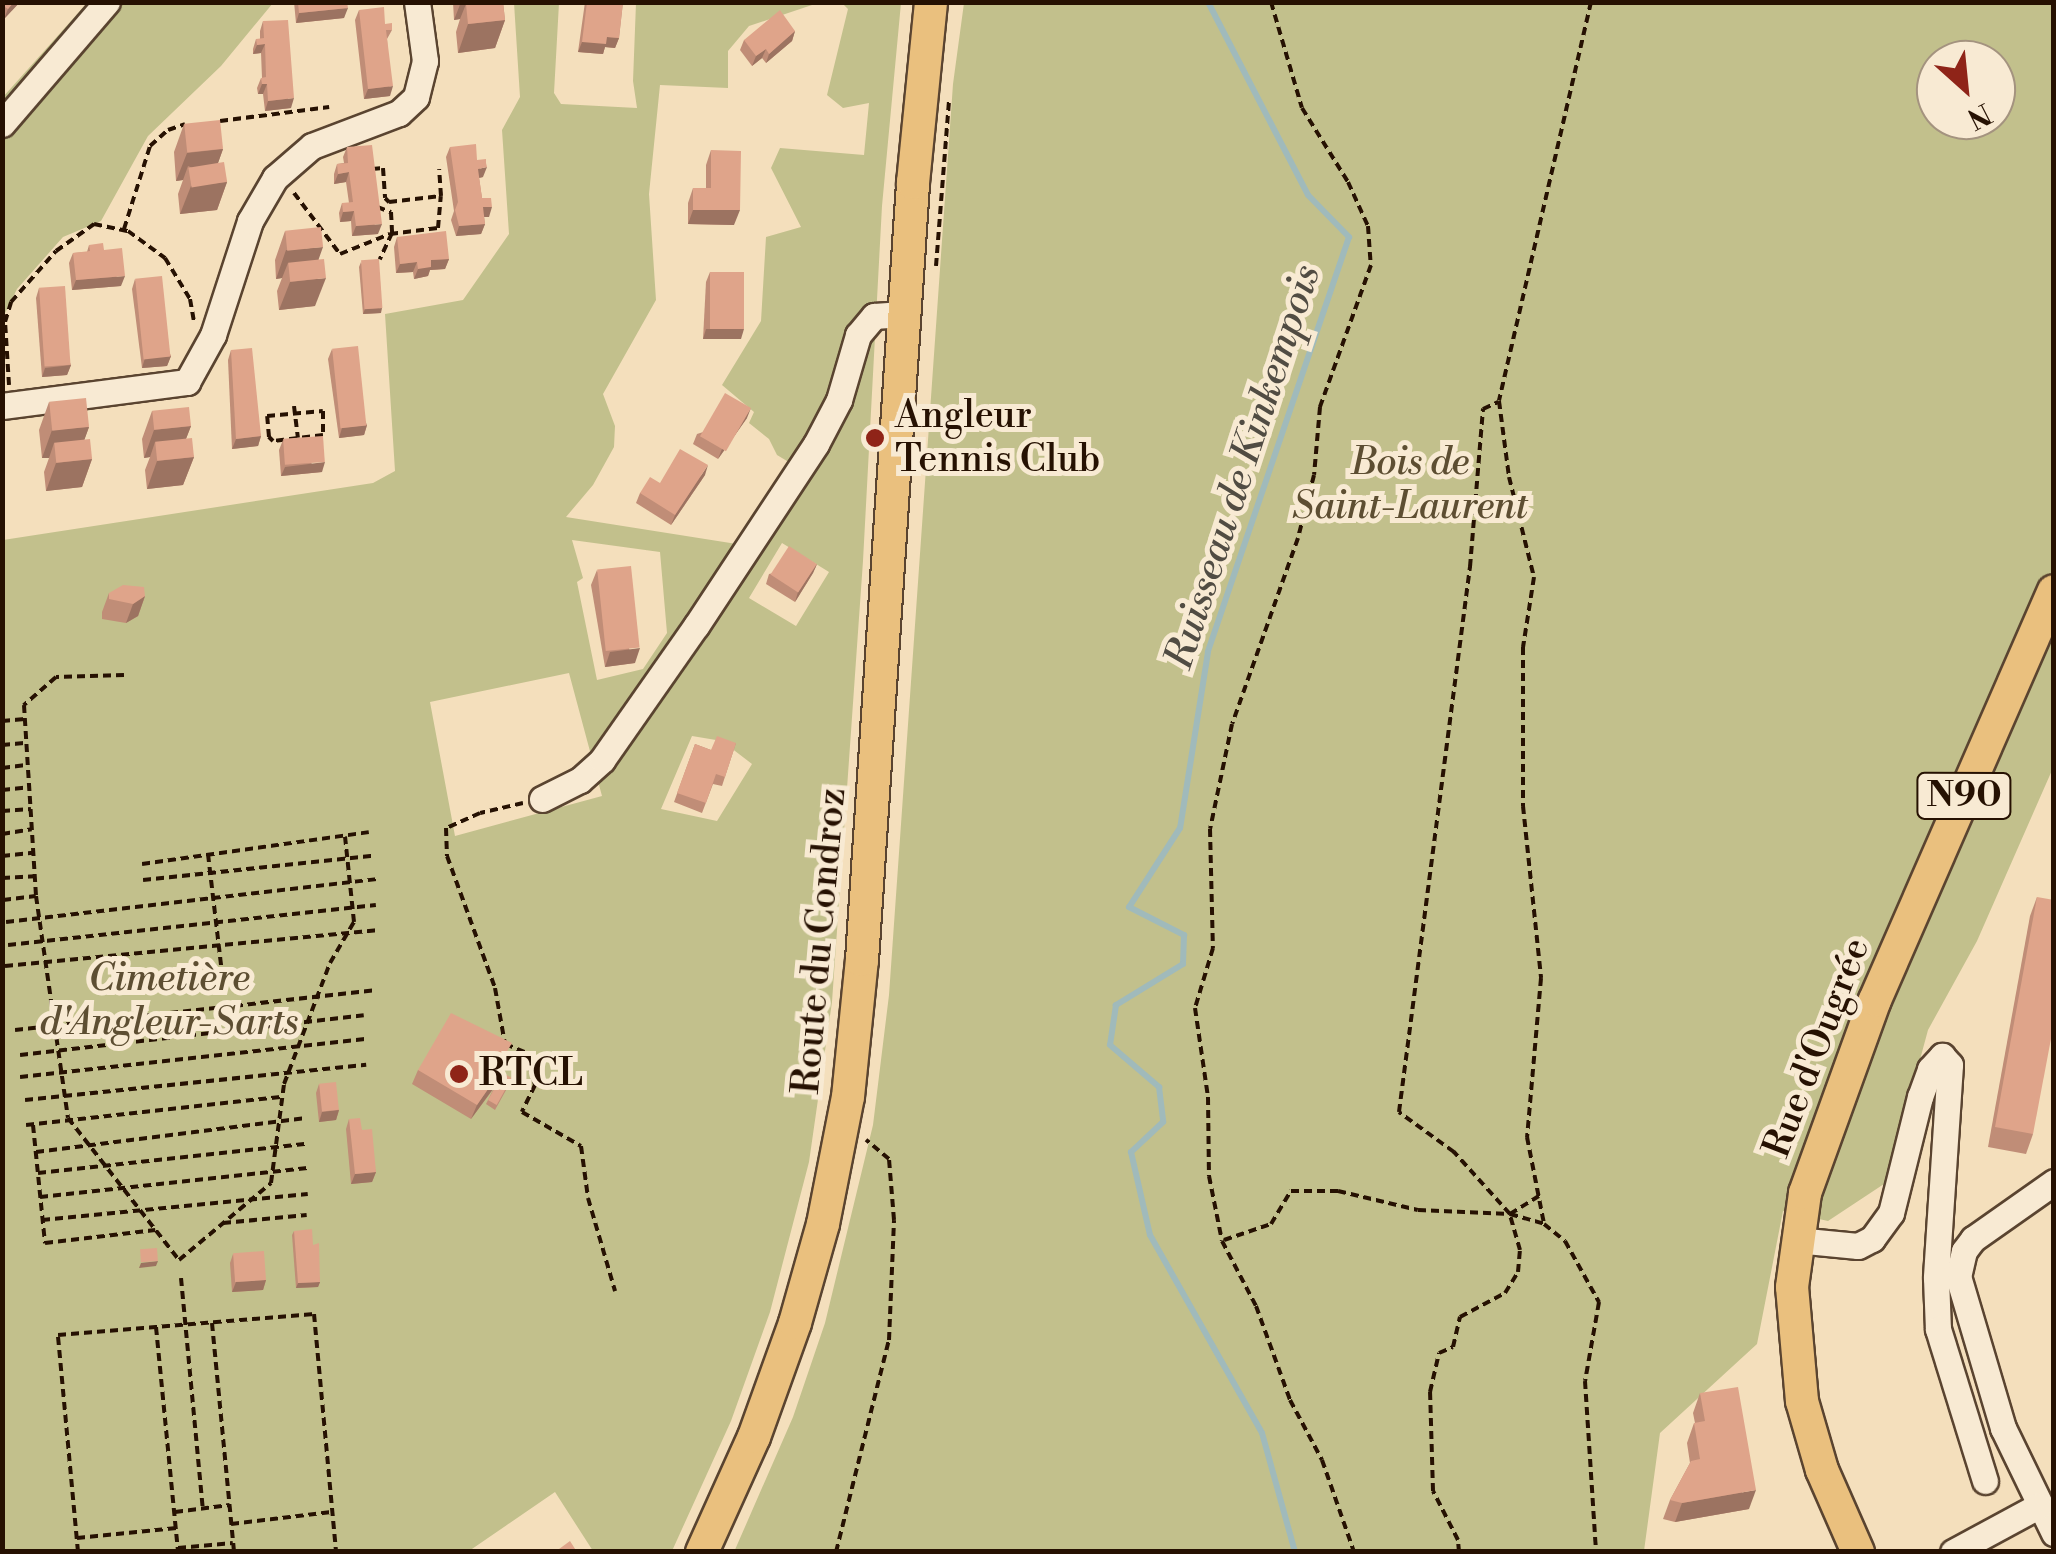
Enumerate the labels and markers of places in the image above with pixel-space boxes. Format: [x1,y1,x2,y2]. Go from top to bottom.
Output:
place label: Angleur Tennis Club [895,393,1100,482]
marker: Angleur Tennis Club [864,427,886,449]
place label: RTCL [479,1051,583,1097]
marker: RTCL [448,1063,470,1085]

